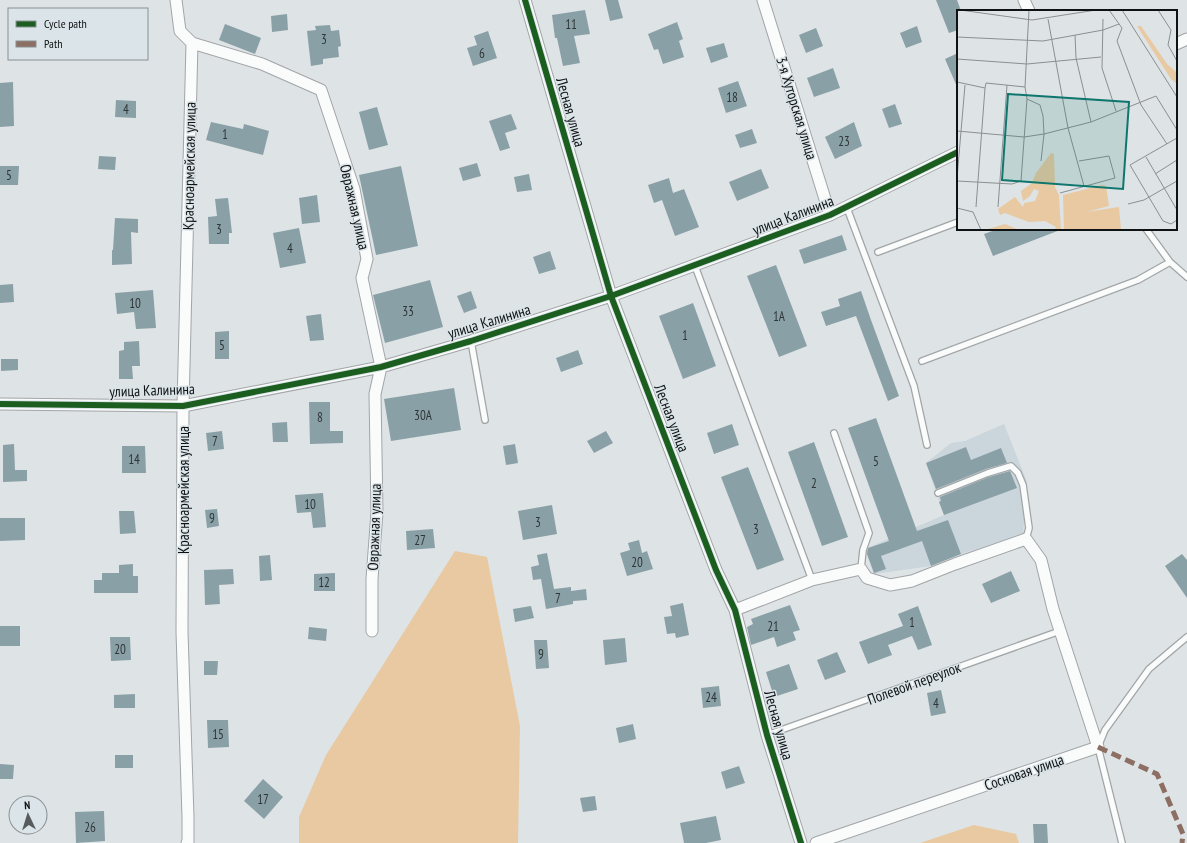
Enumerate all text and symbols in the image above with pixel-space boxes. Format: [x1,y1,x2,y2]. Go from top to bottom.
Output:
legend [8,8,148,60]
inset map [957,10,1177,230]
text: Cycle path [44,16,87,31]
house number: 11 [565,16,577,33]
house number: 3 [321,31,327,48]
text: Path [44,36,62,51]
house number: 6 [479,45,485,62]
street label: 3-я Хуторская улица [772,54,822,162]
street label: Лесная улица [552,74,590,149]
house number: 18 [726,89,738,106]
house number: 4 [123,101,129,118]
street label: Красноармейская улица [178,102,200,230]
house number: 1 [222,126,228,143]
house number: 23 [838,133,850,150]
street label: Овражная улица [336,162,374,252]
house number: 5 [6,167,12,184]
street label: улица Калинина [750,191,836,239]
house number: 3 [216,221,222,238]
house number: 4 [287,240,293,257]
house number: 10 [129,295,141,312]
street label: улица Калинина [445,299,533,343]
house number: 33 [402,303,414,320]
house number: 1А [773,308,786,325]
house number: 1 [682,327,688,344]
house number: 5 [219,337,225,354]
street label: улица Калинина [109,379,195,401]
street label: Лесная улица [650,380,694,455]
house number: 30А [414,407,433,424]
house number: 8 [317,409,323,426]
street label: Красноармейская улица [174,426,193,554]
house number: 7 [212,433,218,450]
house number: 14 [128,451,140,468]
house number: 5 [873,453,879,470]
house number: 2 [811,475,817,492]
street label: Овражная улица [363,483,385,571]
house number: 10 [304,496,316,513]
house number: 9 [209,510,215,527]
house number: 3 [535,514,541,531]
house number: 3 [753,521,759,538]
house number: 27 [414,532,426,549]
house number: 20 [631,554,643,571]
house number: 12 [318,574,330,591]
house number: 7 [555,590,561,607]
house number: 1 [909,614,915,631]
house number: 21 [767,618,779,635]
house number: 20 [114,641,126,658]
house number: 9 [538,646,544,663]
street label: Полевой переулок [865,657,963,709]
street label: Лесная улица [760,687,798,762]
house number: 24 [705,689,717,706]
house number: 4 [933,695,939,712]
house number: 15 [212,726,224,743]
street label: Сосновая улица [982,750,1066,794]
house number: 17 [257,791,269,808]
north arrow [8,795,48,835]
text: N [24,798,31,812]
house number: 26 [84,819,96,836]

